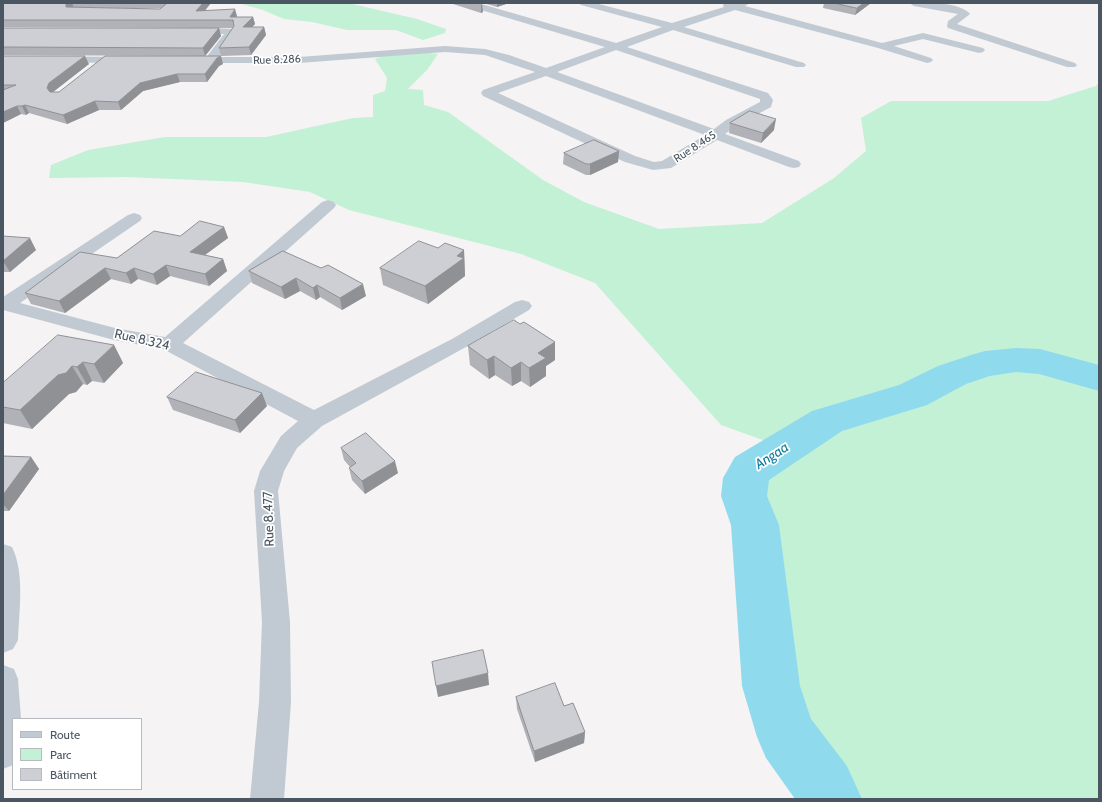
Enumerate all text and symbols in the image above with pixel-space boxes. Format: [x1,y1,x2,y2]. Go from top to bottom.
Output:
street label: Rue 8.286 [253,53,301,67]
street label: Rue 8.465 [671,128,719,166]
street label: Rue 8.324 [113,326,171,354]
water label: Angaa [752,439,792,473]
street label: Rue 8.477 [260,491,278,547]
legend [12,718,142,790]
text: Route [50,727,80,742]
text: Parc [50,747,72,762]
text: Bâtiment [50,767,97,782]

